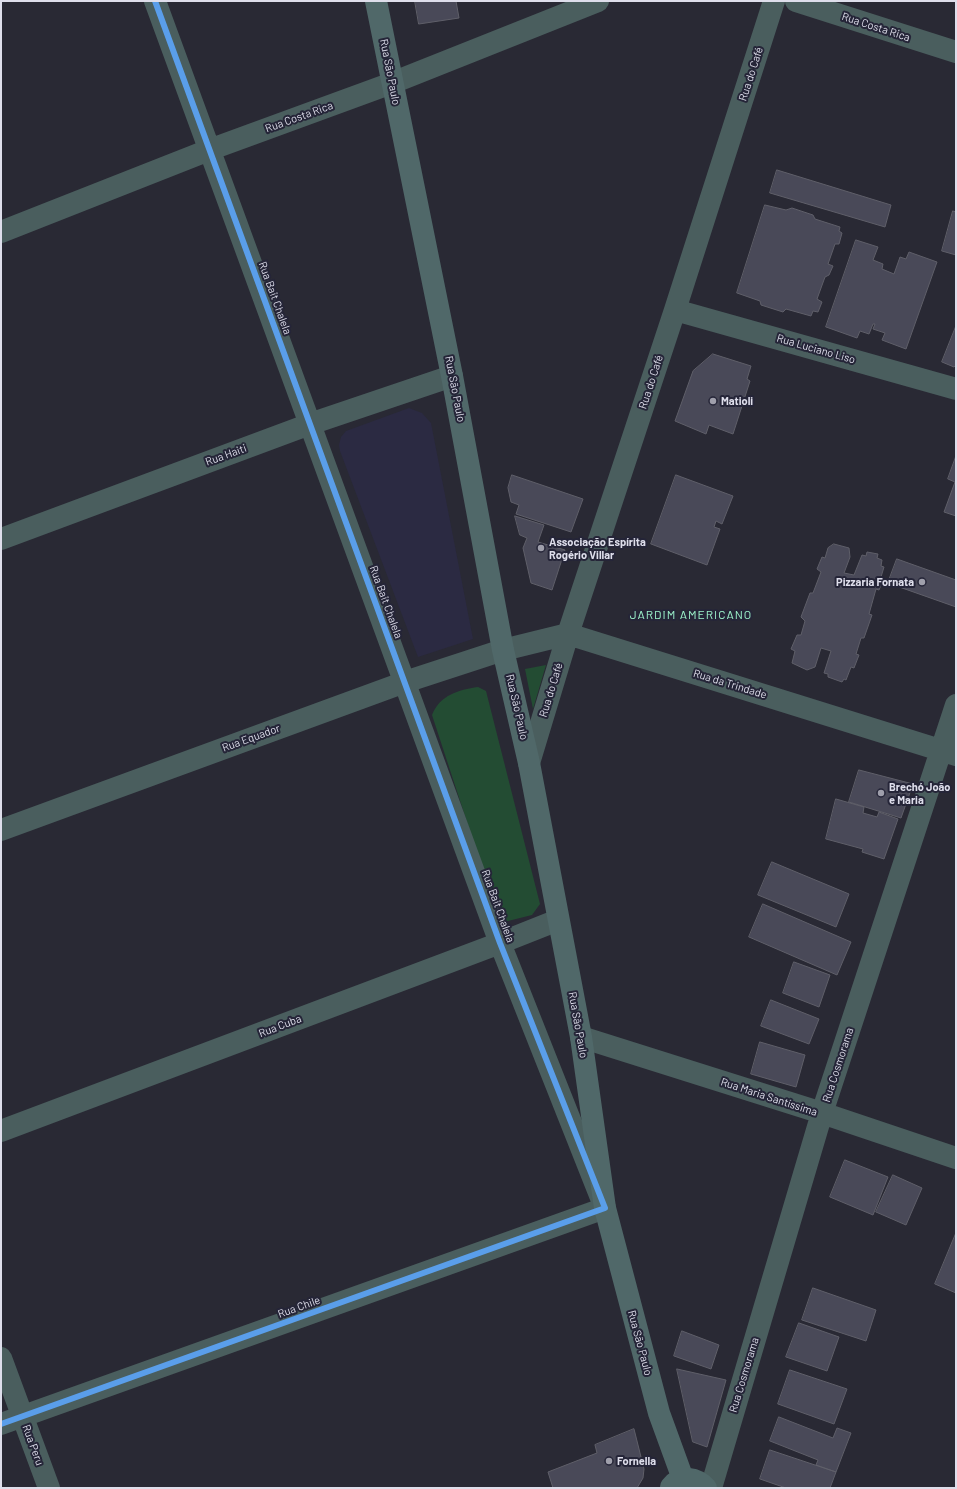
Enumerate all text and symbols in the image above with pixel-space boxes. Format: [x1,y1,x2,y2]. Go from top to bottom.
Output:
street label: Rua Costa Rica [840,10,912,44]
street label: Rua São Paulo [377,38,403,106]
street label: Rua do Café [736,45,766,103]
street label: Rua Costa Rica [263,99,335,135]
street label: Rua Bait Chalela [256,260,294,336]
street label: Rua Luciano Liso [775,331,857,367]
street label: Rua do Café [636,353,666,411]
street label: Rua São Paulo [442,355,468,423]
place label: Matioli [721,394,753,408]
marker: Matioli [708,396,718,406]
street label: Rua Haiti [204,441,248,469]
place label: Associação Espírita Rogério Villar [549,535,646,561]
marker: Associação Espírita Rogério Villar [536,543,546,553]
street label: Rua Bait Chalela [367,564,405,640]
place label: Pizzaria Fornata [836,575,914,589]
marker: Pizzaria Fornata [917,577,927,587]
district label: JARDIM AMERICANO [630,608,752,622]
street label: Rua do Café [536,661,566,719]
street label: Rua da Trindade [692,667,768,701]
street label: Rua São Paulo [503,673,531,741]
street label: Rua Equador [220,721,282,755]
place label: Brechó João e Maria [889,780,950,806]
marker: Brechó João e Maria [876,788,886,798]
street label: Rua Bait Chalela [479,868,517,944]
street label: Rua São Paulo [566,991,590,1059]
street label: Rua Cuba [257,1012,303,1040]
street label: Rua Cosmorama [820,1026,856,1104]
street label: Rua Maria Santíssima [719,1075,819,1119]
street label: Rua Chile [276,1293,322,1321]
street label: Rua São Paulo [625,1309,655,1377]
street label: Rua Cosmorama [726,1336,762,1414]
street label: Rua Peru [20,1423,46,1467]
place label: Fornella [617,1454,656,1468]
marker: Fornella [604,1456,614,1466]

